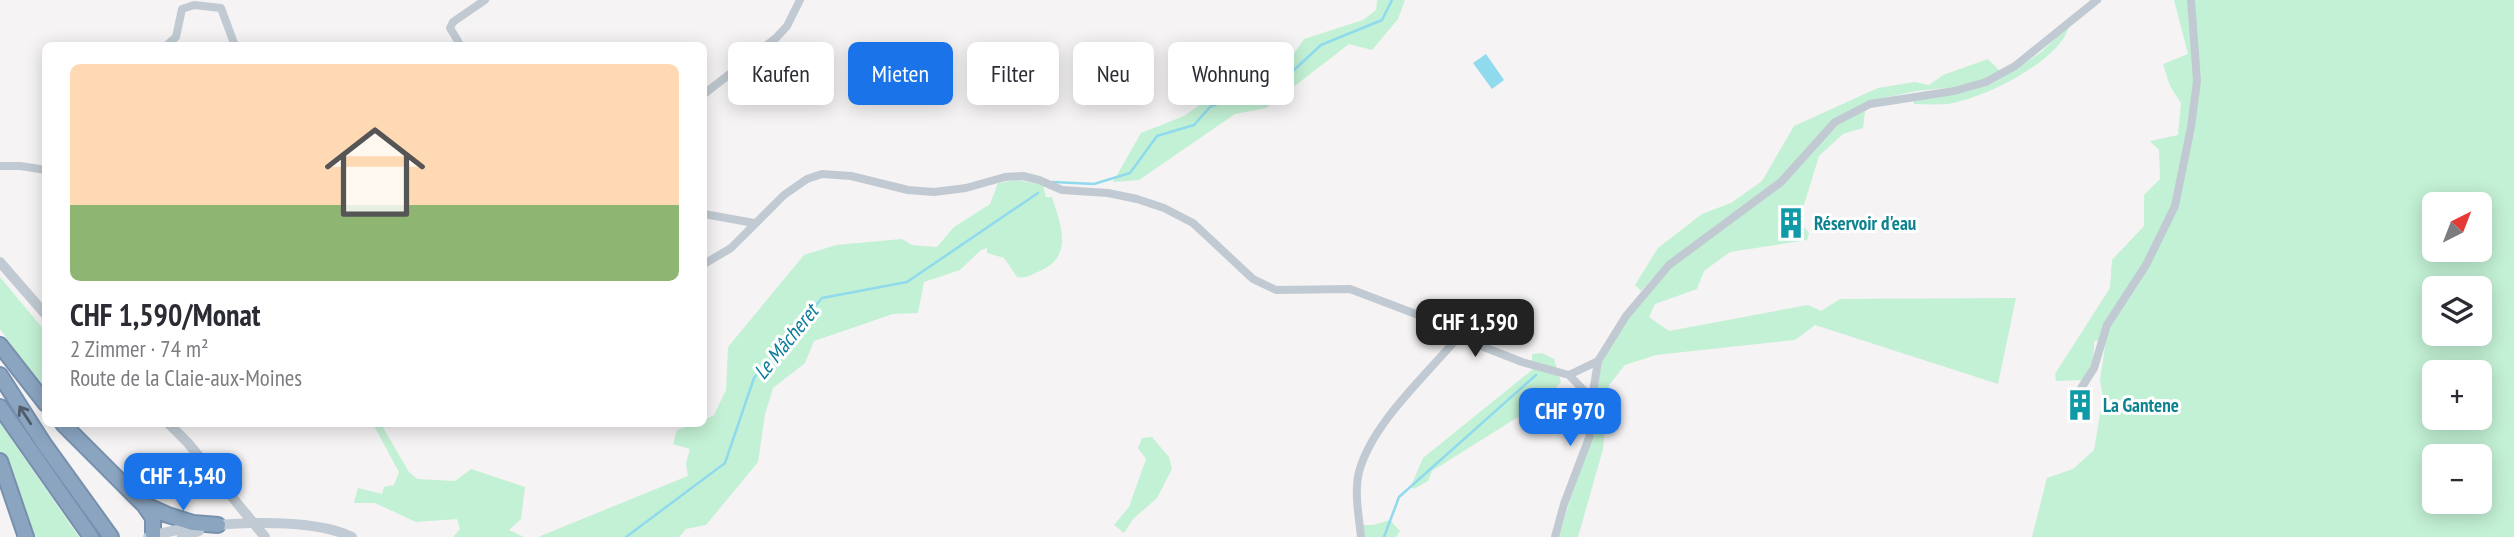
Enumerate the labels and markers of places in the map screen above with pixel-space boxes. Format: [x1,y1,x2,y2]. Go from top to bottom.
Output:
building icon: Réservoir d'eau [1774,206,1808,240]
place label: Réservoir d'eau [1814,211,1916,235]
pin: CHF 1,590 [1395,300,1555,359]
pin: CHF 970 [1505,388,1635,448]
building icon: La Gantene [2063,388,2097,422]
place label: La Gantene [2103,393,2179,417]
pin: CHF 1,540 [103,454,263,513]

